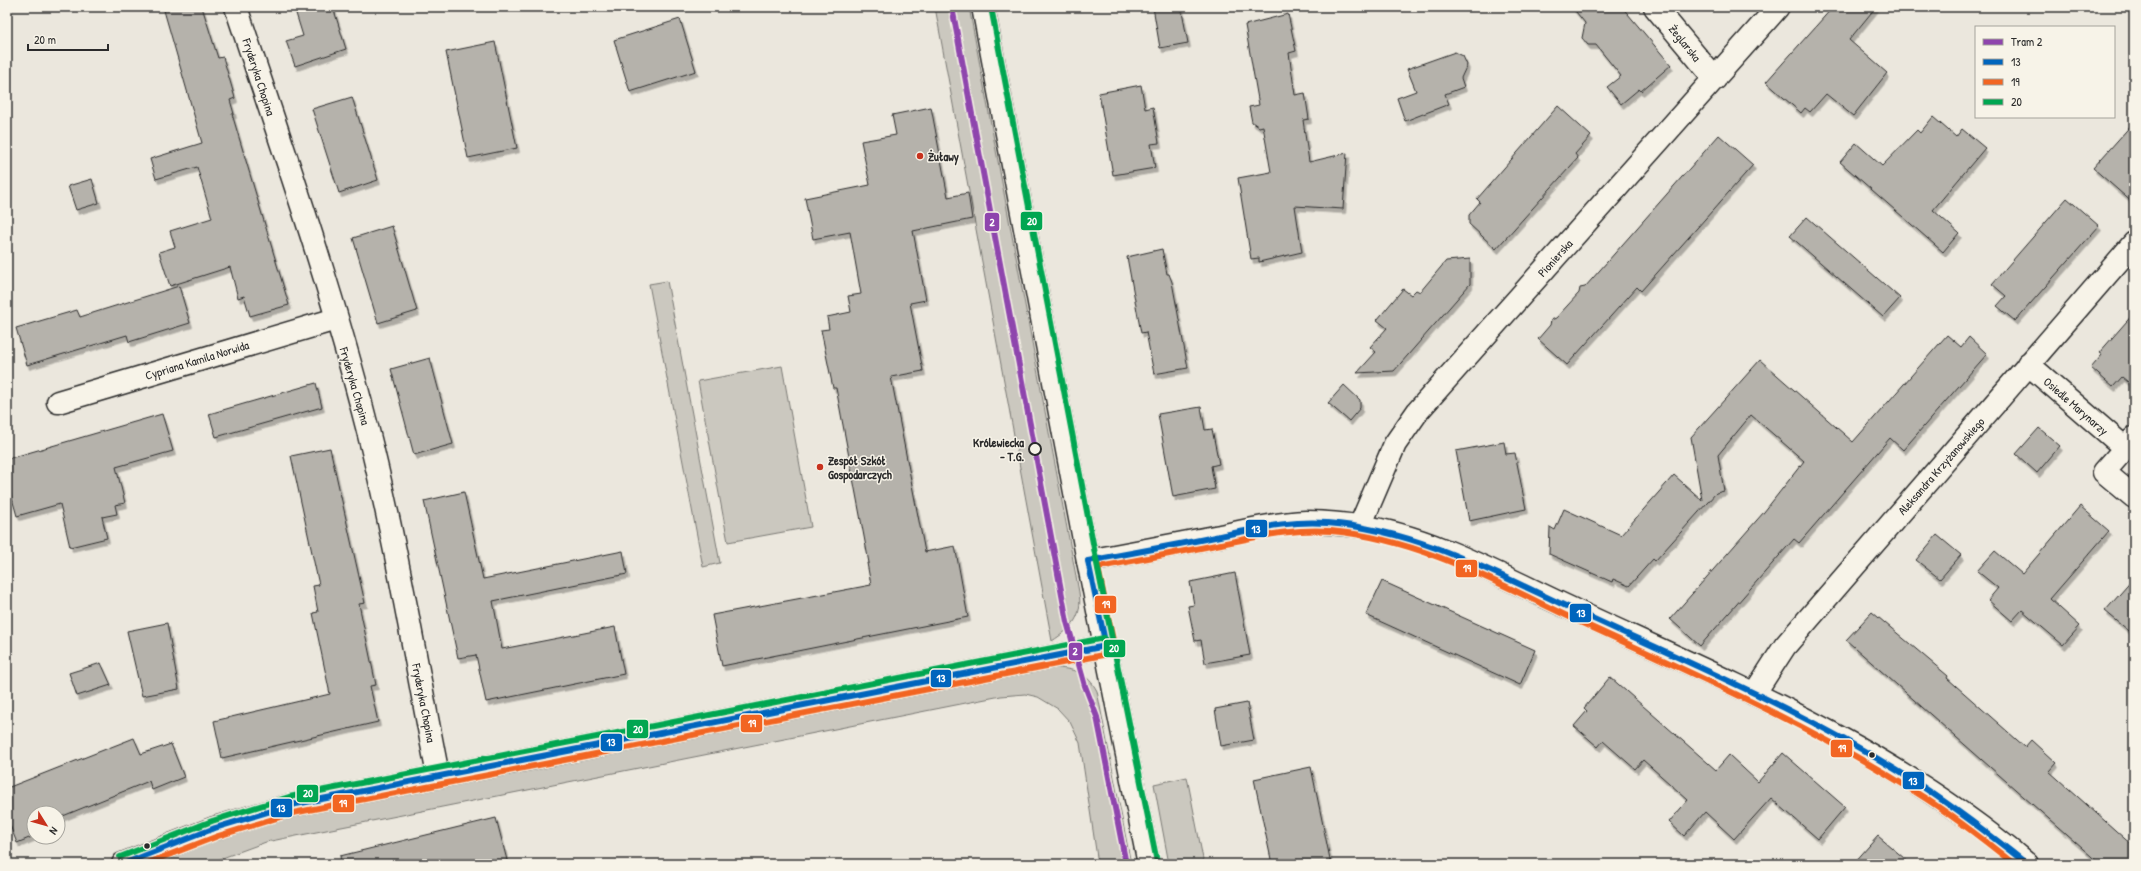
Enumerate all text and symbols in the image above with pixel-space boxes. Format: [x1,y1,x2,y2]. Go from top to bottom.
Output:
street label: Żeglarska [1665,21,1705,65]
scale bar [28,26,108,52]
legend [1975,26,2115,118]
text: 20 m [34,31,56,48]
text: Tram 2 [2011,33,2043,50]
street label: Fryderyka Chopina [238,35,280,118]
text: 13 [2011,53,2021,70]
text: 19 [2011,73,2020,90]
text: 20 [2011,93,2022,110]
place label: Żuławy [928,148,959,166]
marker: Żuławy [915,151,925,161]
line badge: 20 [1020,211,1043,231]
line badge: 2 [984,212,1000,232]
text: 20 [1027,214,1037,228]
text: 2 [989,215,995,229]
street label: Pionierska [1534,235,1577,280]
street label: Cypriana Kamila Norwida [143,336,251,384]
street label: Fryderyka Chopina [336,344,374,427]
street label: Osiedle Marynarzy [2040,373,2112,439]
street label: Aleksandra Krzyżanowskiego [1894,413,1988,518]
place label: Królewiecka - T.G. [973,434,1024,465]
marker: Królewiecka - T.G. [1028,442,1042,456]
place label: Zespół Szkół Gospodarczych [828,452,893,484]
marker: Zespół Szkół Gospodarczych [815,462,825,472]
line badge: 13 [1245,519,1268,538]
text: 13 [1252,522,1261,536]
line badge: 19 [1455,559,1478,578]
text: 19 [1463,561,1471,575]
line badge: 19 [1094,595,1117,614]
text: 19 [1102,597,1110,611]
line badge: 13 [1569,603,1592,623]
text: 13 [1577,606,1586,620]
line badge: 20 [1103,639,1126,658]
text: 20 [1109,641,1119,655]
line badge: 2 [1068,642,1083,661]
text: 2 [1072,644,1078,658]
street label: Fryderyka Chopina [408,661,440,744]
line badge: 13 [930,669,952,688]
text: 13 [937,671,946,685]
line badge: 19 [740,714,763,733]
text: 19 [748,716,756,730]
line badge: 20 [626,719,649,739]
text: 20 [633,722,643,736]
line badge: 13 [600,733,623,752]
text: 13 [607,735,616,749]
line badge: 19 [1830,739,1853,758]
text: 19 [1838,741,1846,755]
unlabelled marker [1867,750,1877,760]
line badge: 13 [1902,771,1925,790]
text: 13 [1909,774,1918,788]
line badge: 20 [296,784,319,803]
text: 20 [303,786,313,800]
line badge: 19 [332,794,355,813]
text: 19 [339,796,347,810]
line badge: 13 [270,798,293,818]
text: 13 [277,801,286,815]
north arrow [26,805,66,845]
text: N [47,824,61,838]
unlabelled marker [142,841,152,851]

